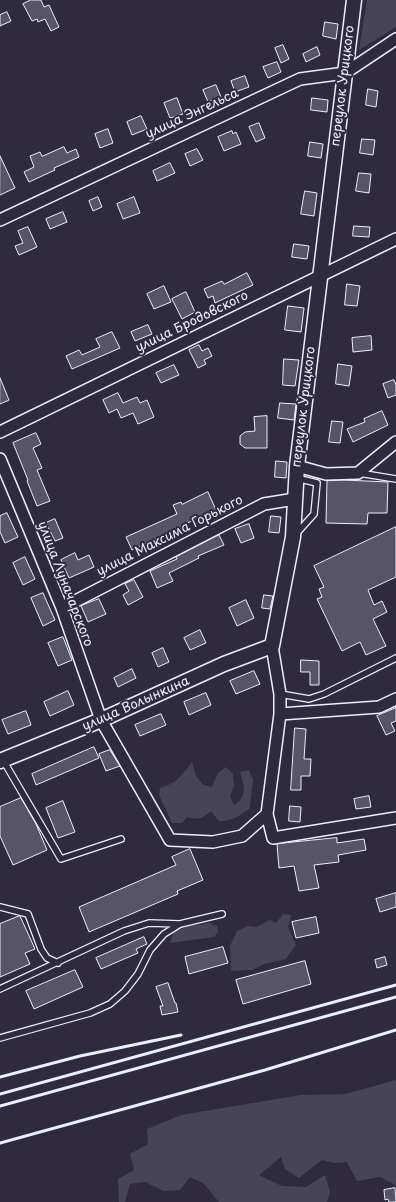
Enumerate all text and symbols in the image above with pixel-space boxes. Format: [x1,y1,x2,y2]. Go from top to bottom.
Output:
street label: переулок Урицкого [328,25,358,147]
street label: улица Энгельса [143,86,241,142]
street label: улица Бродовского [133,288,251,356]
street label: переулок Урицкого [289,346,319,468]
street label: улица Максима Горького [94,492,246,580]
street label: улица Луначарского [34,519,96,649]
street label: улица Волынкина [80,673,192,735]

